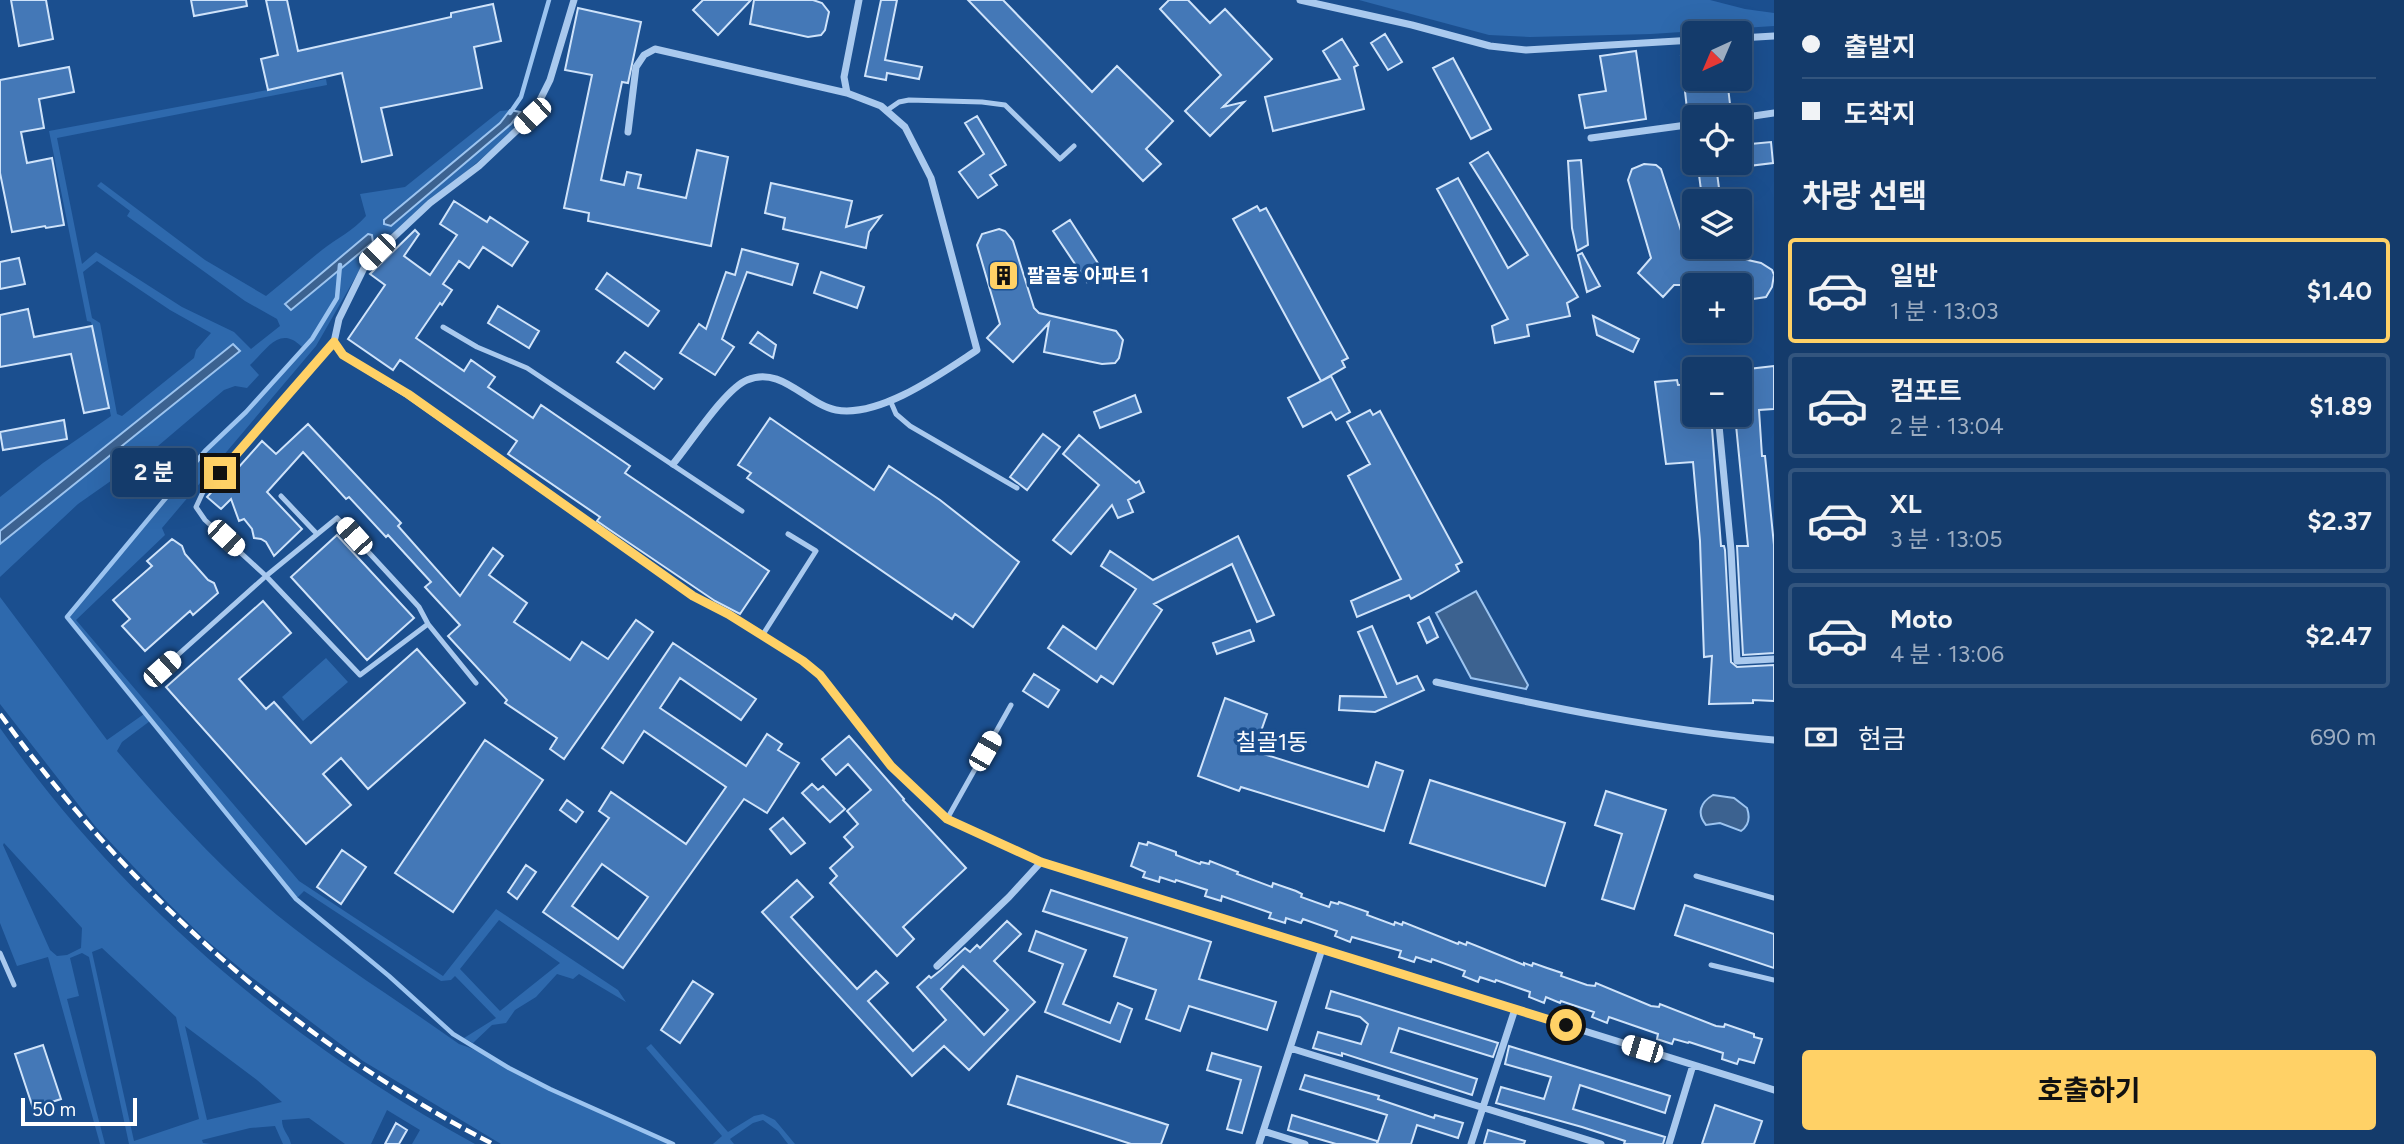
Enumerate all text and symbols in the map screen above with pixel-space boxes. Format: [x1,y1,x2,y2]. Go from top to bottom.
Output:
north arrow [1682,21,1752,91]
map controls [1682,21,1752,427]
text: 출발지 [1844,31,1916,63]
car [510,94,555,138]
text: 도착지 [1844,98,1916,130]
button: locate [1682,105,1752,175]
text: 차량 선택 [1802,177,1927,215]
button: layers [1682,189,1752,259]
car [355,230,400,274]
building icon: 팔골동 아파트 1 [987,258,1021,292]
icon: car [1806,259,1869,322]
text: 일반 [1890,260,1938,292]
place label: 팔골동 아파트 1 [1027,264,1149,287]
button: + [1682,273,1752,343]
text: $1.40 [2307,275,2372,307]
text: 1 분 · 13:03 [1890,297,1999,325]
button: − [1682,357,1752,427]
icon: car [1806,374,1869,437]
text: 컴포트 [1890,375,1962,407]
text: $1.89 [2309,390,2372,422]
text: 2 분 · 13:04 [1890,412,2004,440]
callout: 2 분 [111,448,196,498]
route end [204,457,236,489]
text: 2 분 [134,458,174,486]
text: XL [1890,488,1922,520]
icon: car [1806,489,1869,552]
text: $2.37 [2307,505,2372,537]
car [333,513,376,559]
car [204,516,249,560]
text: 3 분 · 13:05 [1890,525,2002,553]
text: Moto [1890,603,1953,635]
icon: car [1806,604,1869,667]
text: $2.47 [2305,620,2372,652]
text: 4 분 · 13:06 [1890,640,2004,668]
car [140,647,185,691]
icon: cash [1802,718,1840,756]
text: 현금 [1858,723,1906,755]
text: 690 m [2310,723,2376,751]
car [966,728,1005,774]
district label: 칠골1동 [1236,728,1308,756]
route start [1550,1009,1582,1041]
car [1619,1033,1666,1065]
button: 호출하기 [1802,1050,2376,1130]
scale bar [21,1095,136,1127]
text: 50 m [32,1098,76,1121]

